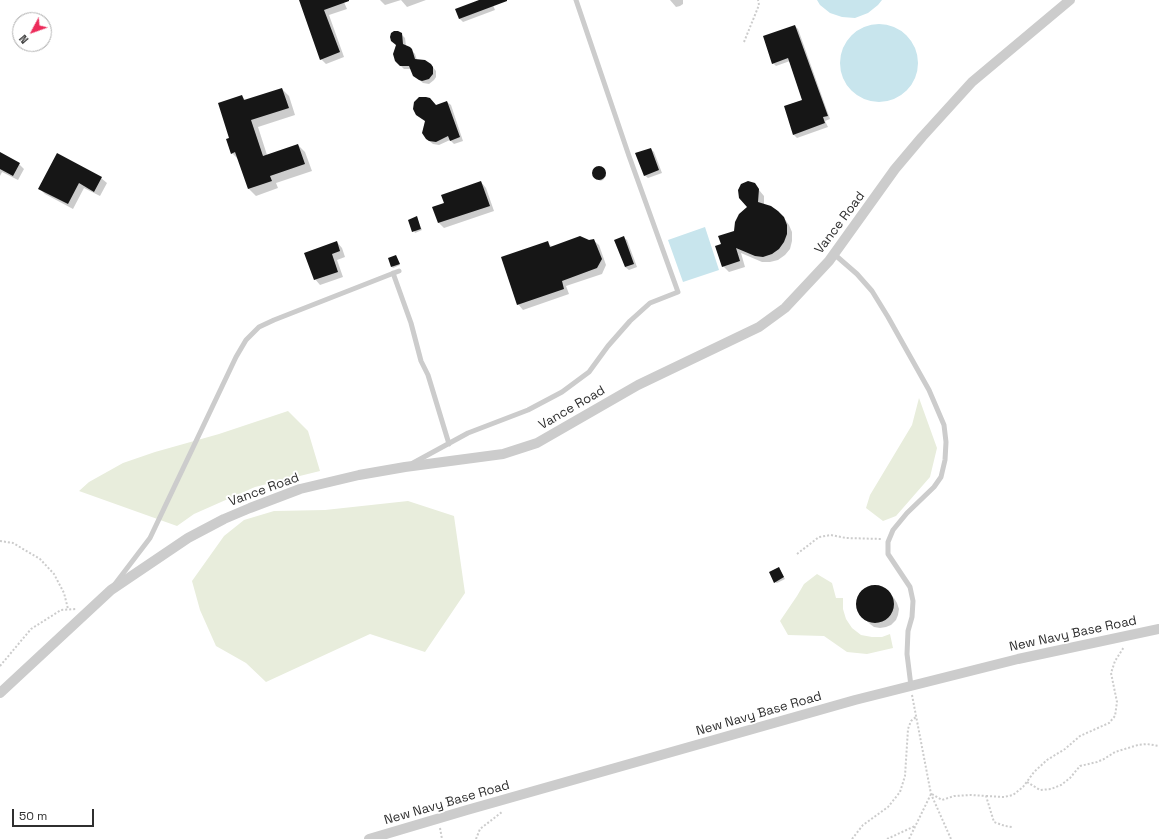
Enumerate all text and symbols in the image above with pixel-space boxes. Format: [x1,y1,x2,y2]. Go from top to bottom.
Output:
north arrow [12,12,52,52]
text: N [16,32,31,47]
street label: Vance Road [812,189,868,257]
street label: Vance Road [536,383,608,433]
street label: Vance Road [227,470,301,510]
street label: New Navy Base Road [1008,613,1138,655]
street label: New Navy Base Road [694,689,824,739]
street label: New Navy Base Road [382,778,512,828]
scale bar [14,801,96,827]
text: 50 m [19,808,47,824]

